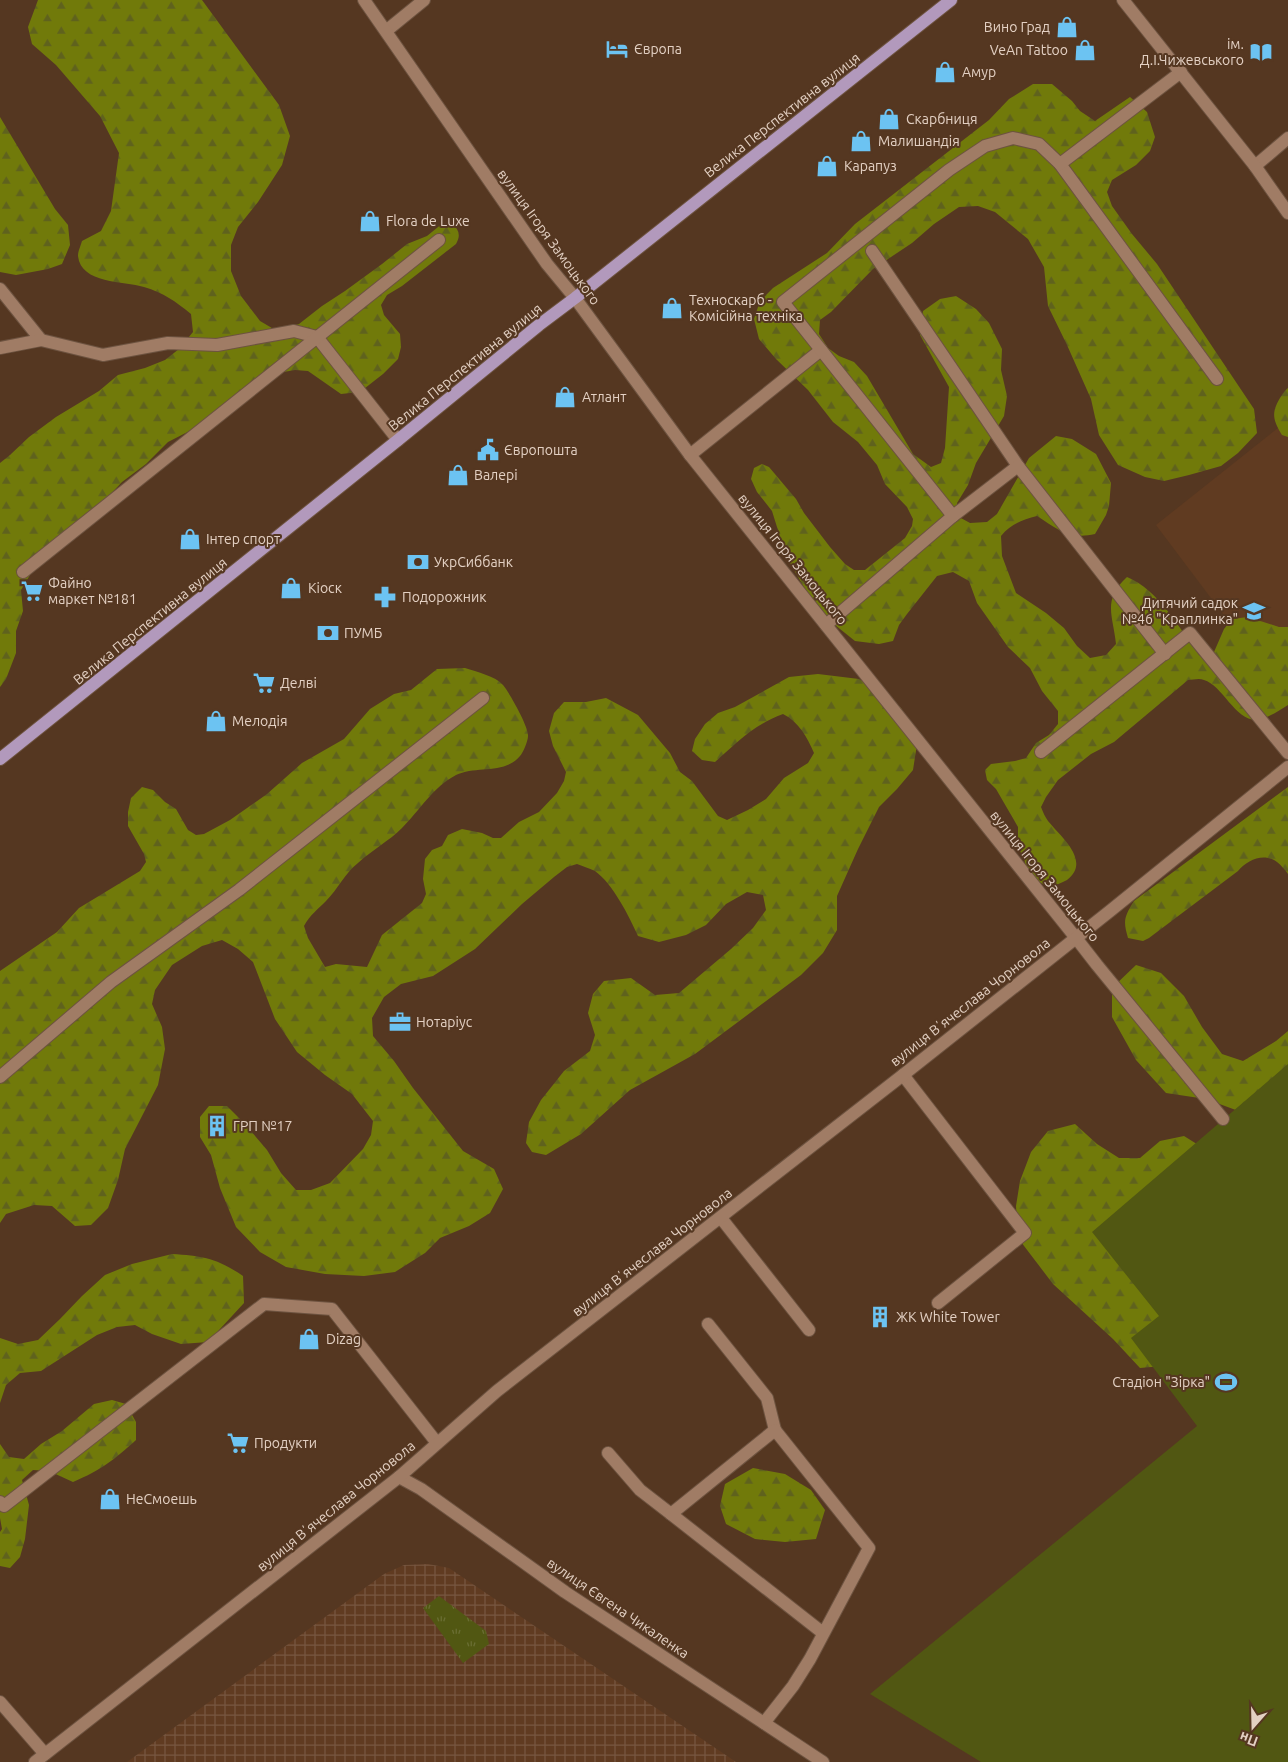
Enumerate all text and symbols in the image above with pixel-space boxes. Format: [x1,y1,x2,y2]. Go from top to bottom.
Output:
shop icon: Вино Град [1054,14,1080,40]
place label: Вино Град [984,19,1050,35]
hotel icon: Європа [604,36,630,62]
place label: ім. Д.І.Чижевського [1140,36,1244,68]
shop icon: VeAn Tattoo [1072,37,1098,63]
library icon: ім. Д.І.Чижевського [1248,39,1274,65]
place label: Європа [634,41,682,57]
place label: VeAn Tattoo [990,42,1068,58]
street label: Велика Перспективна вулиця [701,49,863,181]
shop icon: Амур [932,59,958,85]
place label: Амур [962,64,996,80]
shop icon: Скарбниця [876,106,902,132]
place label: Скарбниця [906,111,977,127]
shop icon: Малишандія [848,128,874,154]
place label: Малишандія [878,133,960,149]
shop icon: Карапуз [814,153,840,179]
place label: Карапуз [844,158,897,174]
street label: вулиця Ігоря Замоцького [494,166,604,308]
shop icon: Flora de Luxe [357,208,383,234]
place label: Flora de Luxe [386,213,470,229]
place label: Техноскарб - Комісійна техніка [689,292,803,324]
shop icon: Техноскарб - Комісійна техніка [659,295,685,321]
street label: Велика Перспективна вулиця [385,300,545,434]
shop icon: Атлант [552,384,578,410]
place label: Атлант [582,389,626,405]
public building icon: Європошта [475,437,501,463]
place label: Європошта [504,442,578,458]
shop icon: Валері [445,462,471,488]
place label: Валері [474,467,518,483]
street label: вулиця Ігоря Замоцького [735,490,851,628]
shop icon: Інтер спорт [177,526,203,552]
place label: Інтер спорт [206,531,280,547]
bank icon: УкрСиббанк [405,549,431,575]
street label: Велика Перспективна вулиця [70,554,230,688]
place label: УкрСиббанк [434,554,513,570]
place label: Файно маркет №181 [48,575,137,607]
shop icon: Кіоск [278,575,304,601]
supermarket icon: Файно маркет №181 [19,578,45,604]
place label: Кіоск [308,580,342,596]
pharmacy icon: Подорожник [372,584,398,610]
place label: Подорожник [402,589,487,605]
place label: Дитячий садок №46 "Краплинка" [1122,595,1238,627]
school or university icon: Дитячий садок №46 "Краплинка" [1241,598,1267,624]
bank icon: ПУМБ [315,620,341,646]
place label: ПУМБ [344,625,382,641]
supermarket icon: Делві [251,670,277,696]
place label: Делві [280,675,317,691]
shop icon: Мелодія [203,708,229,734]
place label: Мелодія [232,713,287,729]
street label: вулиця Ігоря Замоцького [987,807,1103,945]
street label: вулиця Вʼячеслава Чорновола [887,935,1053,1069]
office icon: Нотаріус [387,1009,413,1035]
place label: Нотаріус [416,1014,473,1030]
building icon: ГРП №17 [204,1113,230,1139]
place label: ГРП №17 [233,1118,292,1134]
street label: вулиця Вʼячеслава Чорновола [569,1185,735,1319]
building icon: ЖК White Tower [867,1304,893,1330]
place label: ЖК White Tower [896,1309,1000,1325]
shop icon: Dizag [296,1326,322,1352]
place label: Dizag [326,1331,361,1347]
sports icon: Стадіон "Зірка" [1213,1369,1239,1395]
place label: Стадіон "Зірка" [1112,1374,1210,1390]
supermarket icon: Продукти [225,1430,251,1456]
place label: Продукти [254,1435,317,1451]
street label: вулиця Вʼячеслава Чорновола [254,1437,418,1575]
shop icon: НеСмоешь [97,1486,123,1512]
place label: НеСмоешь [126,1491,197,1507]
street label: вулиця Євгена Чикаленка [544,1554,692,1662]
north arrow [1228,1702,1278,1752]
text: Пн [1237,1729,1260,1750]

